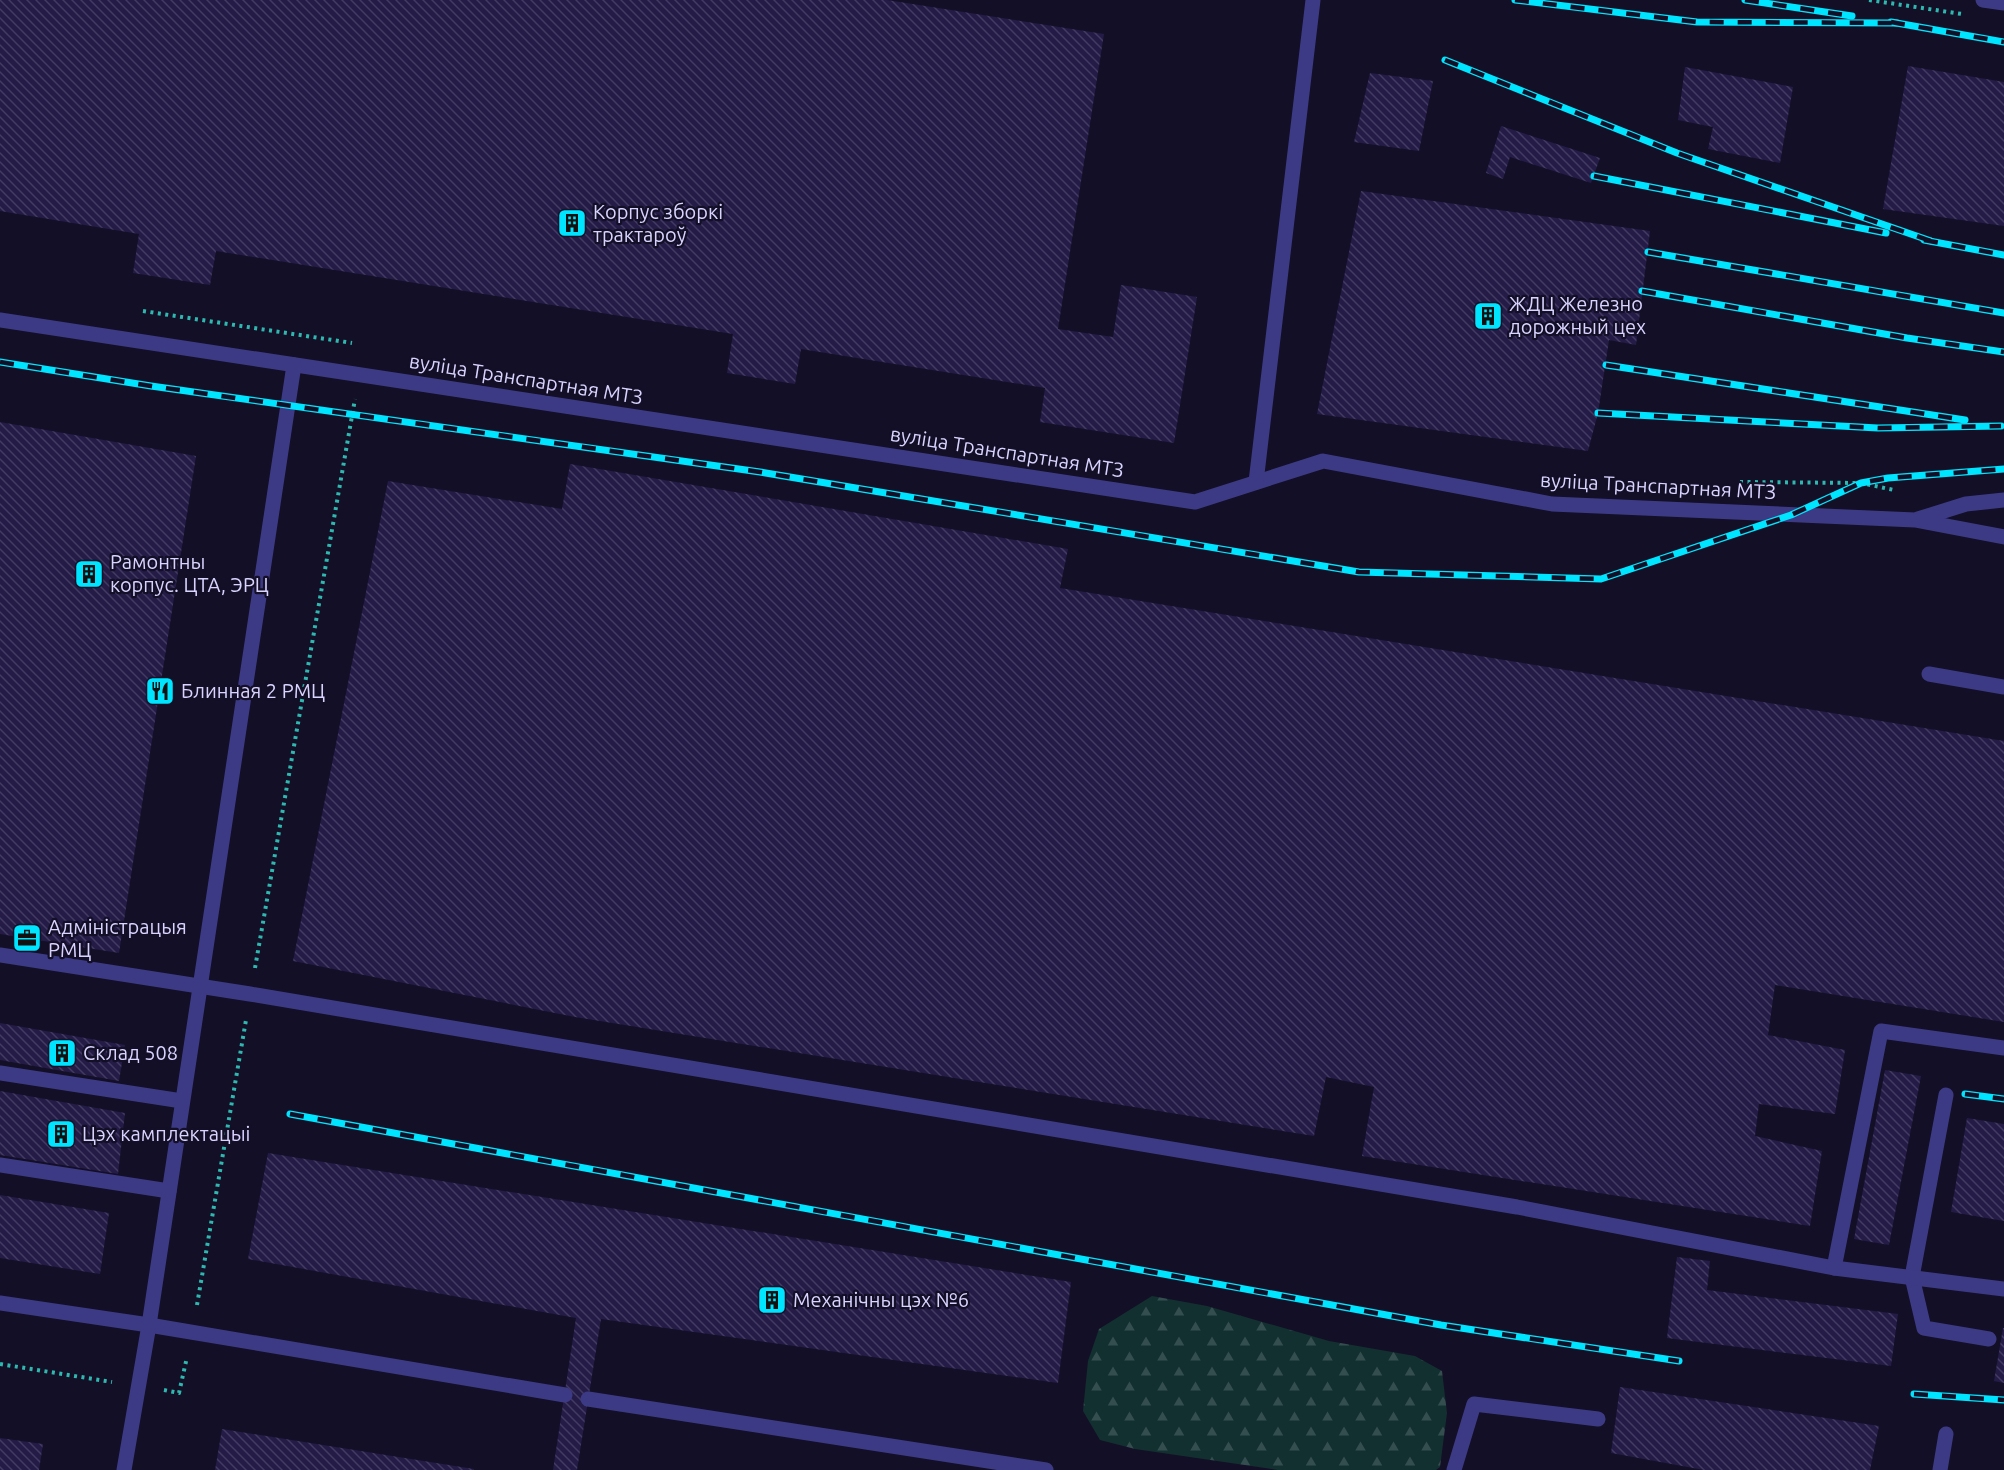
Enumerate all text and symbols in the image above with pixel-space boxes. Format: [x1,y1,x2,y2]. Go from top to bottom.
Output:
place label: Корпус зборкі трактароў [593,200,723,246]
building icon: Корпус зборкі трактароў [556,207,588,239]
place label: ЖДЦ Железно дорожный цех [1509,292,1646,338]
building icon: ЖДЦ Железно дорожный цех [1472,300,1504,332]
street label: вуліца Транспартная МТЗ [408,349,645,408]
street label: вуліца Транспартная МТЗ [889,422,1126,481]
street label: вуліца Транспартная МТЗ [1539,468,1777,503]
place label: Рамонтны корпус. ЦТА, ЭРЦ [110,550,269,596]
building icon: Рамонтны корпус. ЦТА, ЭРЦ [73,558,105,590]
restaurant icon: Блинная 2 РМЦ [144,675,176,707]
place label: Блинная 2 РМЦ [181,679,325,702]
place label: Адміністрацыя РМЦ [48,915,187,961]
office icon: Адміністрацыя РМЦ [11,922,43,954]
building icon: Склад 508 [46,1037,78,1069]
place label: Склад 508 [83,1041,178,1064]
building icon: Цэх камплектацыі [45,1118,77,1150]
place label: Цэх камплектацыі [82,1122,250,1145]
building icon: Механічны цэх №6 [756,1284,788,1316]
place label: Механічны цэх №6 [793,1288,969,1311]

